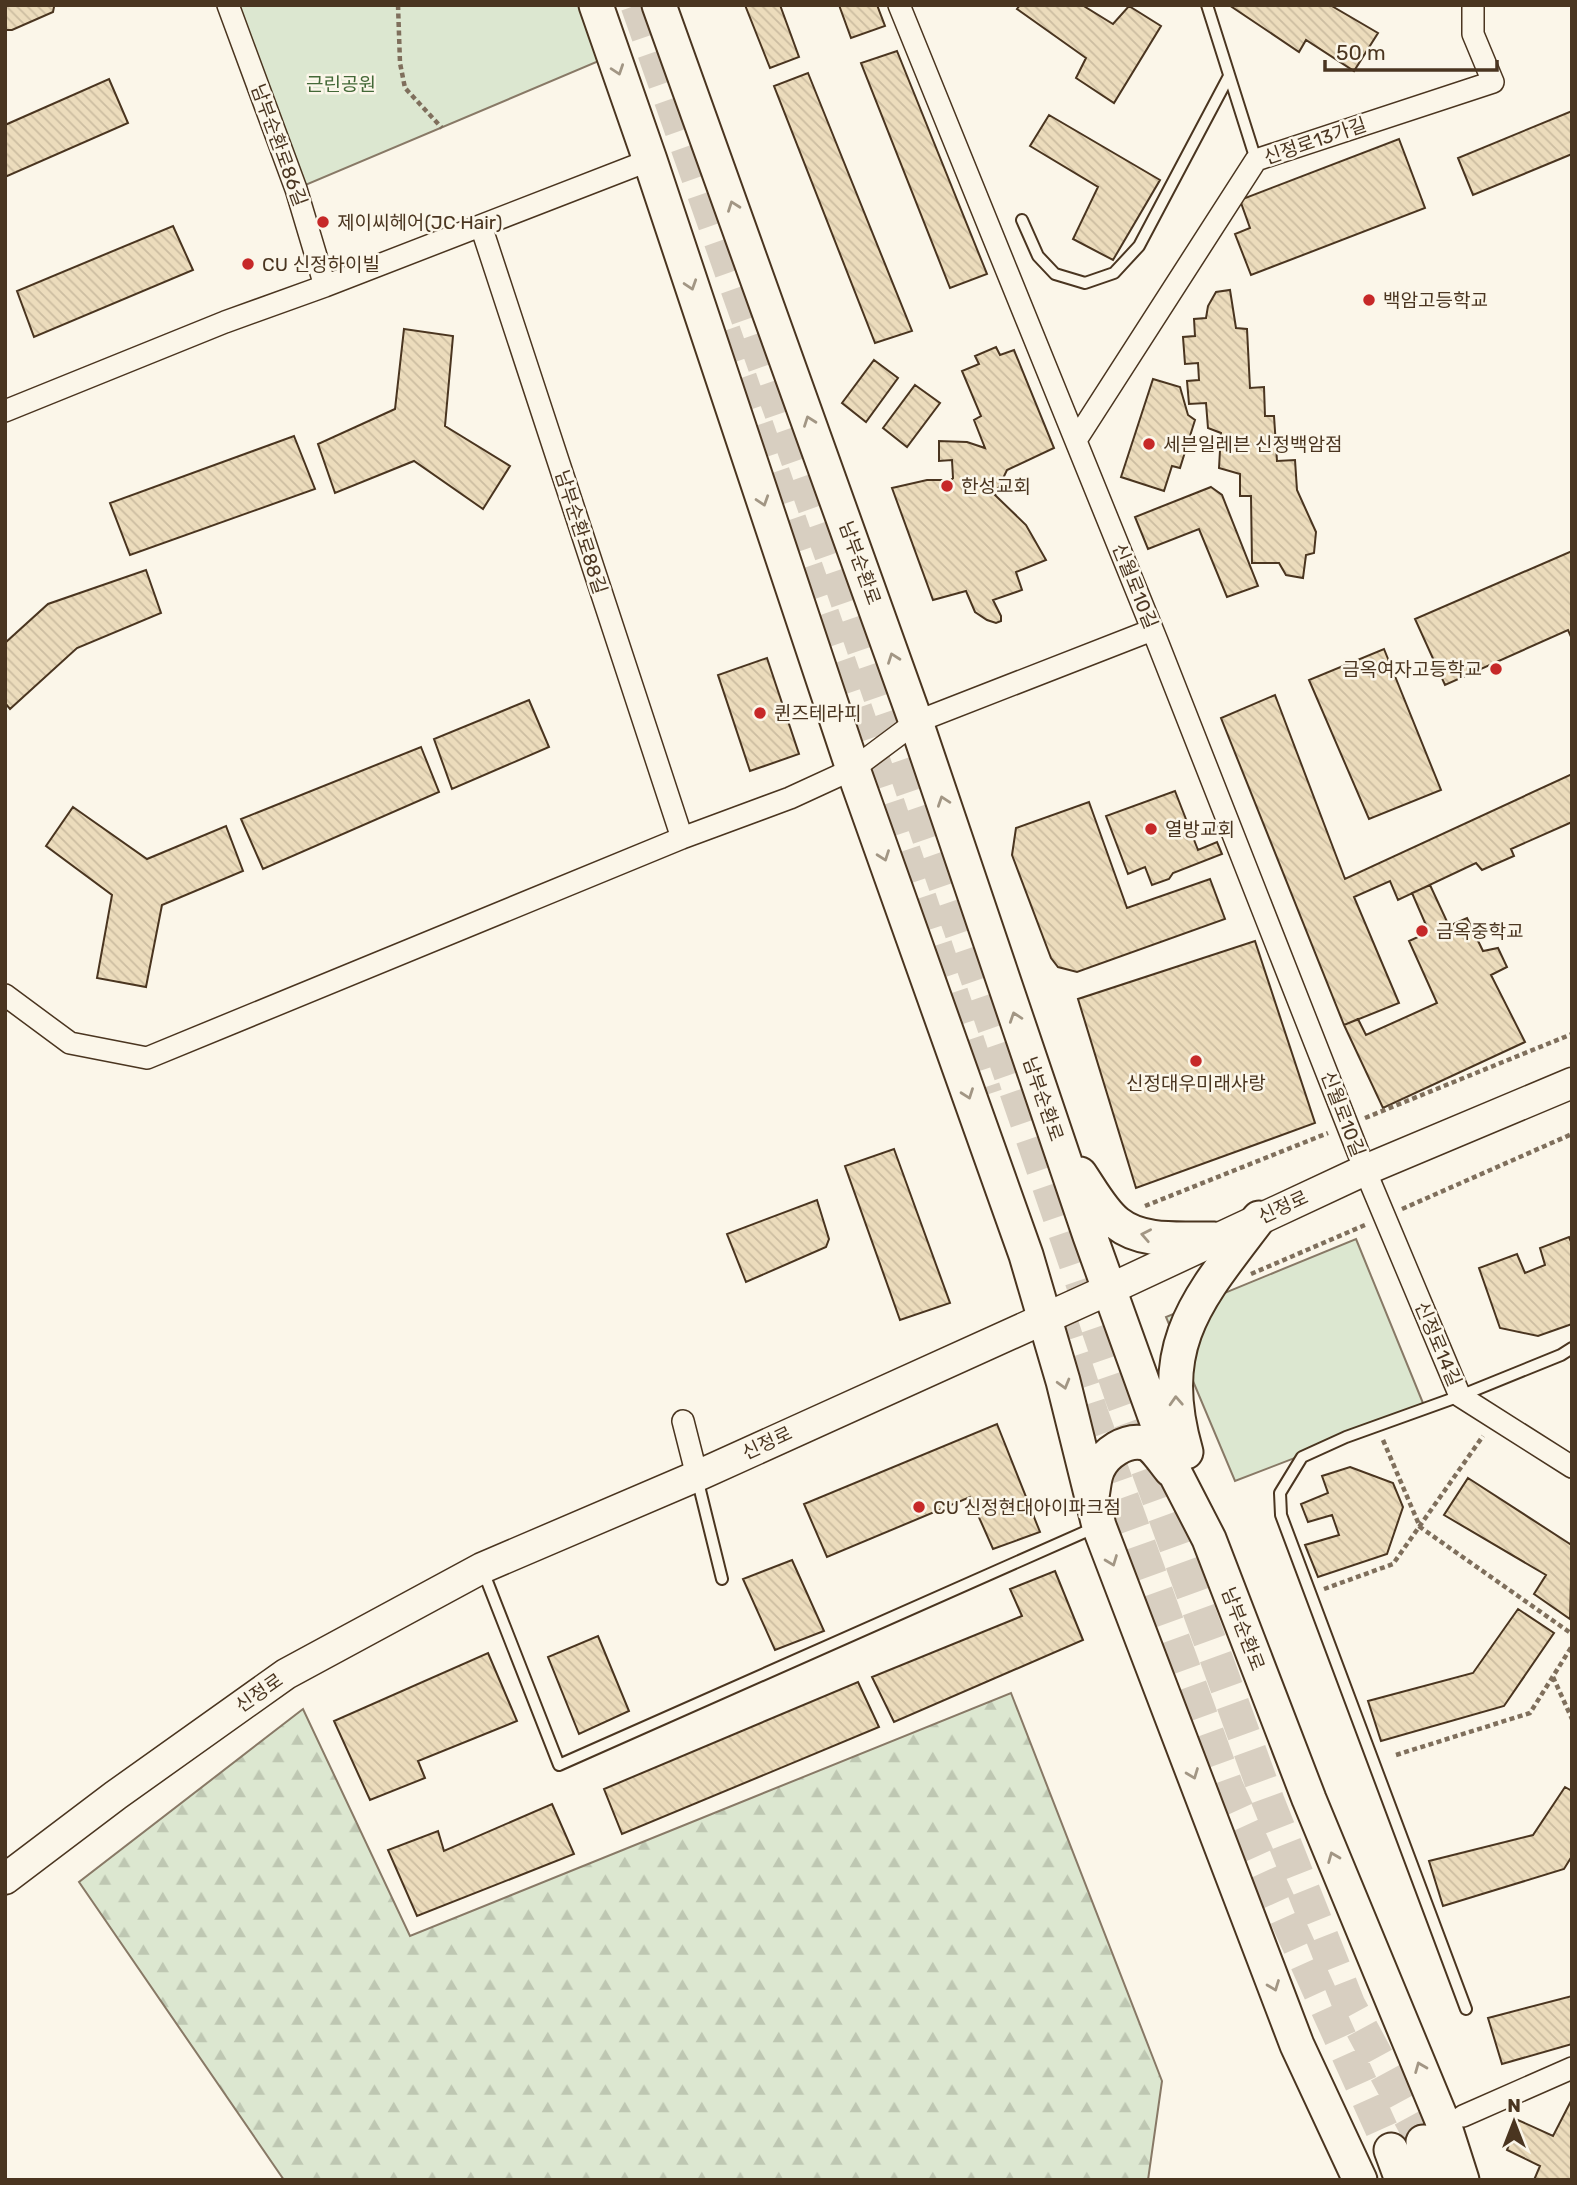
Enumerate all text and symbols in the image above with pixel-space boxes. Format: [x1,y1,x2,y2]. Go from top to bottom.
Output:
scale bar [1325,28,1496,72]
text: 50 m [1336,40,1386,65]
one-way arrow [610,63,624,75]
park label: 근린공원 [306,73,376,96]
street label: 남부순환로86길 [246,81,312,209]
street label: 신정로13가길 [1261,113,1369,169]
one-way arrow [727,201,741,213]
place label: 제이씨헤어(JC Hair) [337,211,503,234]
marker: 제이씨헤어(JC Hair) [315,214,331,230]
place label: CU 신정하이빌 [262,253,380,276]
marker: CU 신정하이빌 [240,256,256,272]
one-way arrow [683,279,698,291]
place label: 백암고등학교 [1383,289,1488,312]
marker: 백암고등학교 [1361,292,1377,308]
one-way arrow [803,415,817,427]
place label: 세븐일레븐 신정백암점 [1163,433,1342,456]
marker: 세븐일레븐 신정백암점 [1141,436,1157,452]
street label: 남부순환로88길 [550,467,612,597]
place label: 한성교회 [961,475,1031,498]
marker: 한성교회 [939,478,955,494]
one-way arrow [755,494,770,506]
street label: 남부순환로 [834,518,886,608]
street label: 신월로10길 [1107,540,1163,632]
one-way arrow [888,653,902,665]
place label: 금옥여자고등학교 [1342,658,1482,681]
marker: 금옥여자고등학교 [1488,661,1504,677]
place label: 퀸즈테라피 [774,702,861,725]
marker: 퀸즈테라피 [752,705,768,721]
one-way arrow [937,795,951,807]
place label: 열방교회 [1165,818,1235,841]
marker: 열방교회 [1143,821,1159,837]
one-way arrow [876,850,890,862]
place label: 금옥중학교 [1436,920,1523,943]
marker: 금옥중학교 [1414,923,1430,939]
one-way arrow [1009,1011,1023,1023]
marker: 신정대우미래사랑 [1188,1053,1204,1069]
street label: 남부순환로 [1018,1054,1068,1144]
street label: 신월로10길 [1316,1068,1370,1160]
place label: 신정대우미래사랑 [1126,1072,1266,1095]
one-way arrow [960,1087,974,1099]
street label: 신정로 [1254,1185,1312,1229]
one-way arrow [1140,1228,1152,1243]
street label: 신정로14길 [1410,1298,1466,1390]
one-way arrow [1055,1378,1070,1390]
one-way arrow [1169,1395,1184,1406]
street label: 신정로 [738,1421,796,1465]
place label: CU 신정현대아이파크점 [933,1496,1121,1519]
marker: CU 신정현대아이파크점 [911,1499,927,1515]
one-way arrow [1104,1554,1118,1567]
street label: 남부순환로 [1217,1584,1269,1674]
street label: 신정로 [231,1669,287,1717]
one-way arrow [1185,1767,1199,1779]
one-way arrow [1327,1851,1341,1864]
one-way arrow [1266,1980,1280,1992]
one-way arrow [1414,2061,1428,2074]
north arrow [1479,2087,1549,2157]
text: N [1507,2094,1521,2117]

